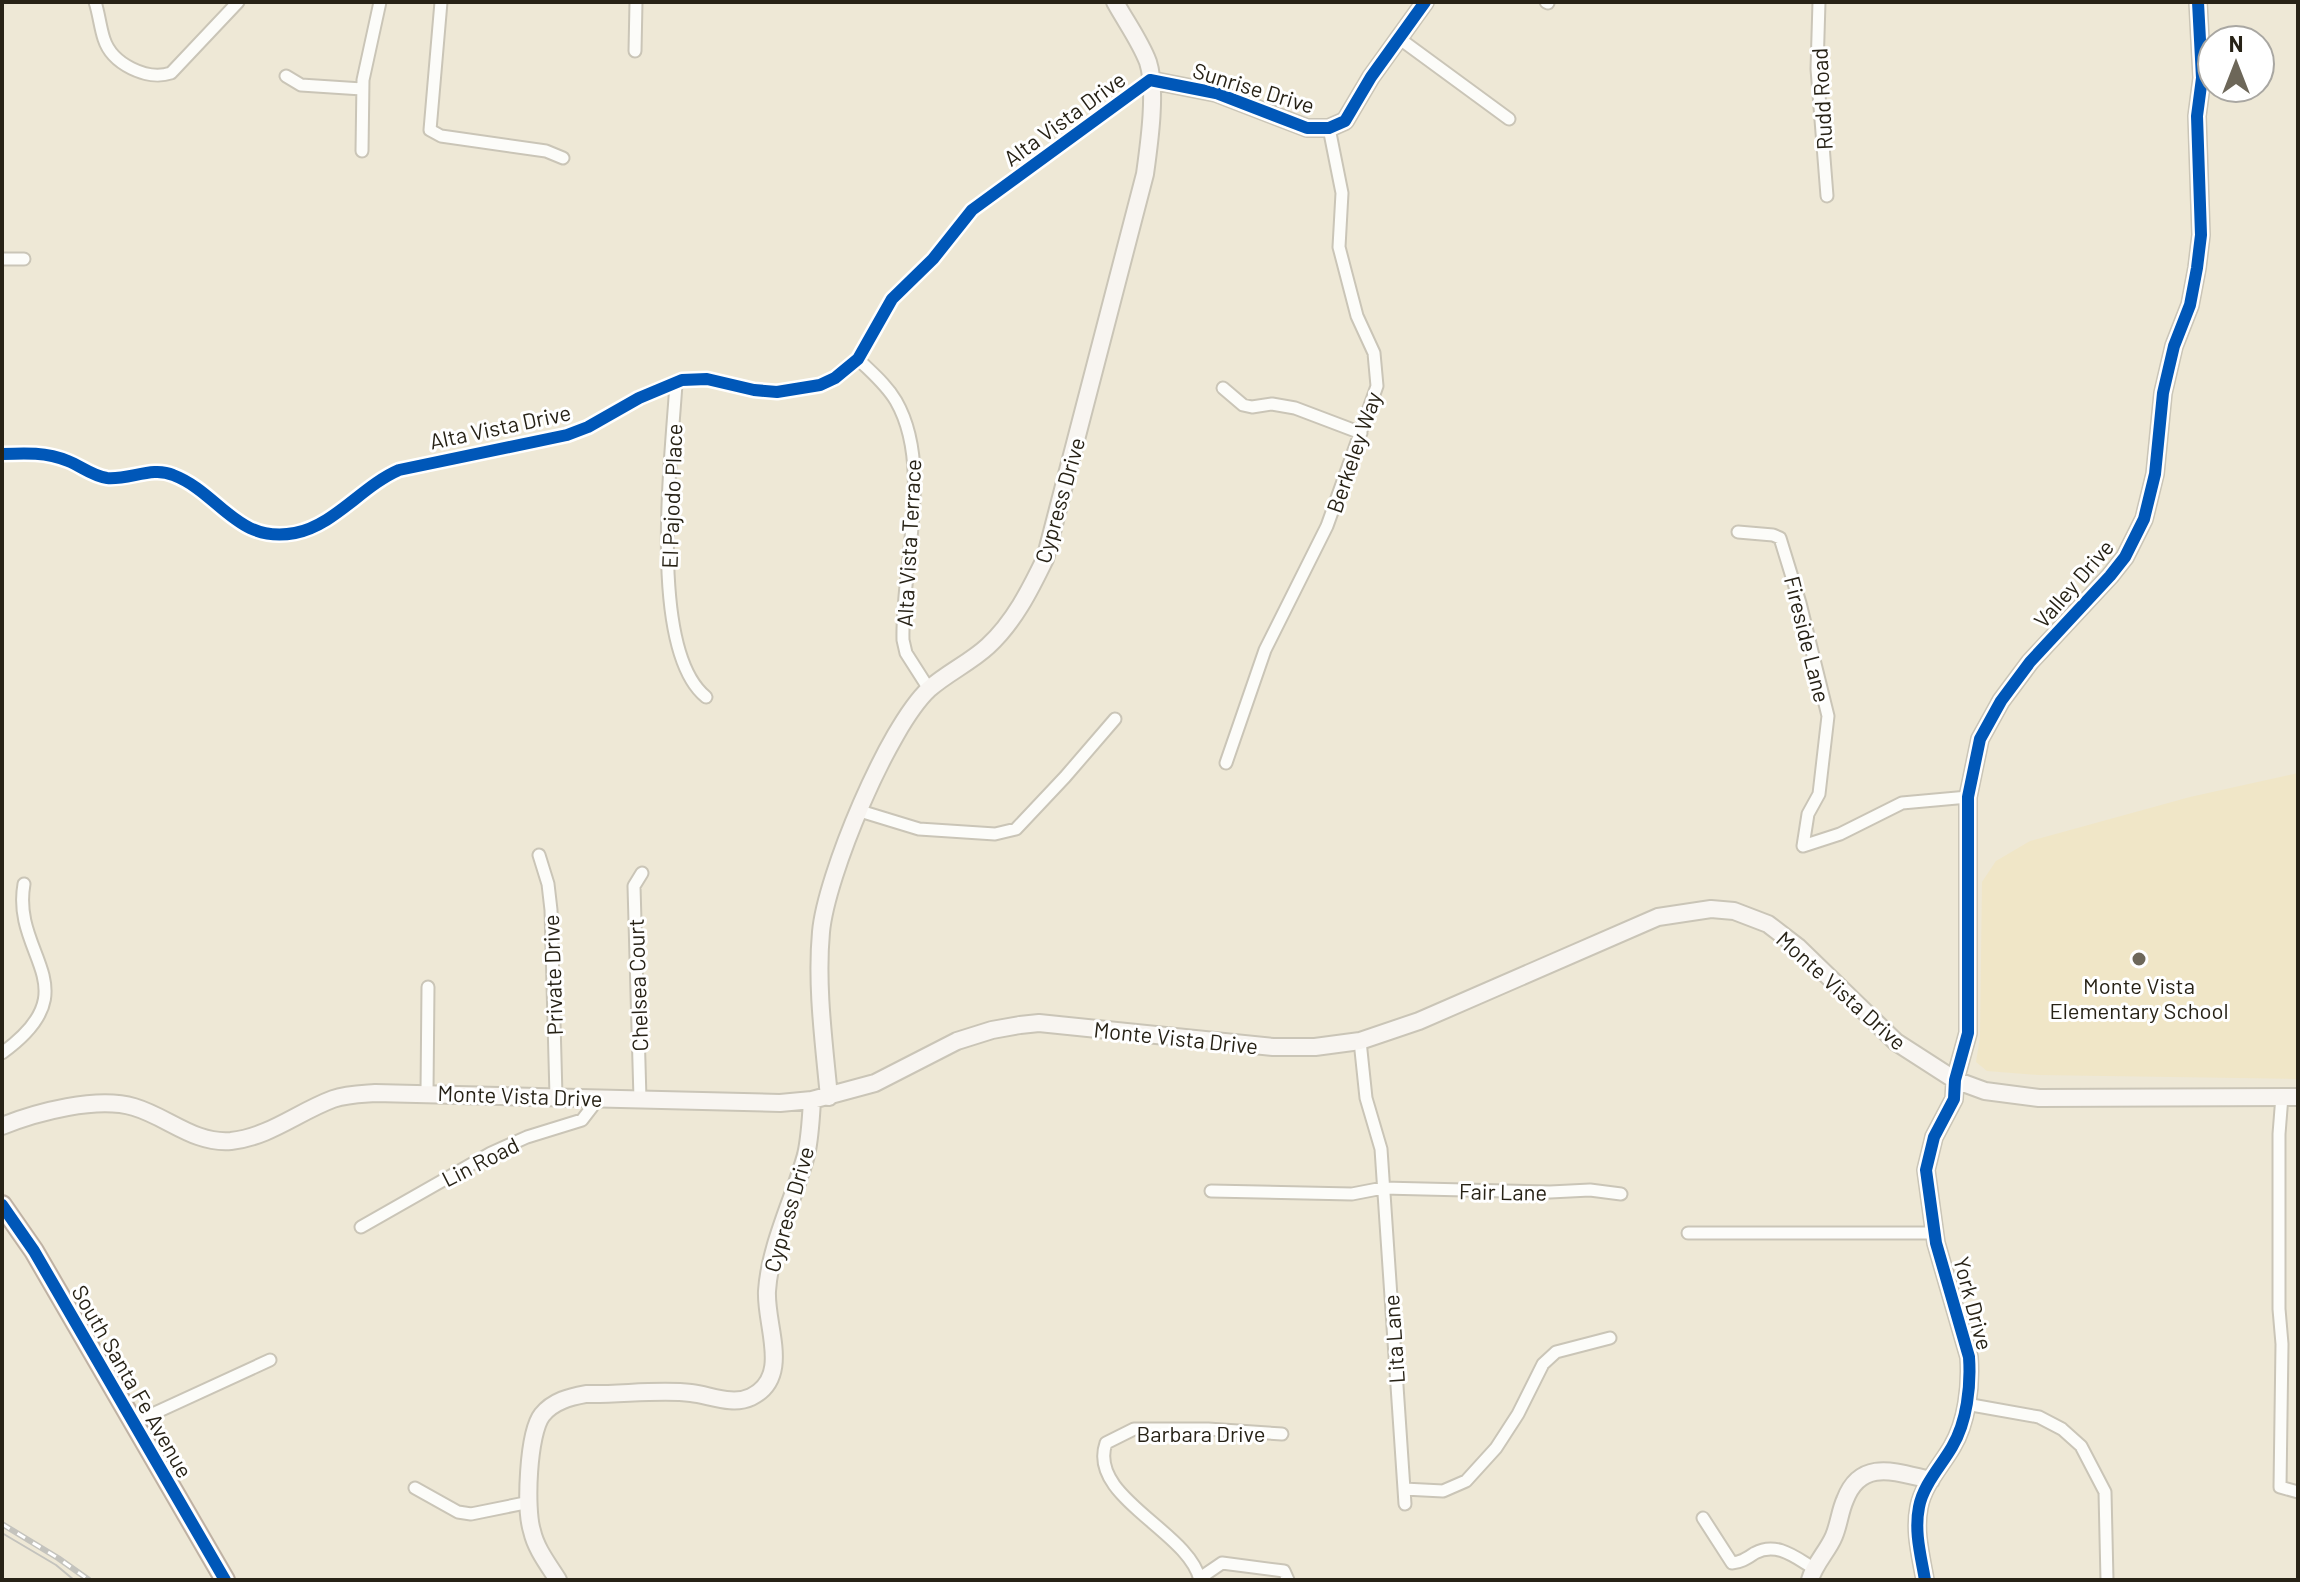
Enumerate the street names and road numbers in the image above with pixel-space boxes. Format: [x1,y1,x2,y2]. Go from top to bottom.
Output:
street label: Rudd Road [1805,47,1837,151]
street label: Sunrise Drive [1190,56,1318,118]
street label: Alta Vista Drive [998,65,1130,171]
street label: Berkeley Way [1320,388,1386,516]
street label: Alta Vista Drive [427,398,573,454]
street label: El Pajodo Place [655,423,687,569]
street label: Cypress Drive [1029,434,1089,566]
street label: Alta Vista Terrace [891,458,925,628]
street label: Valley Drive [2028,534,2118,632]
street label: Fireside Lane [1780,573,1836,705]
street label: Private Drive [537,914,567,1036]
street label: Chelsea Court [622,918,652,1052]
street label: Monte Vista Drive [1772,925,1912,1055]
street label: Monte Vista Drive [1092,1015,1260,1059]
street label: Monte Vista Drive [437,1079,603,1111]
street label: Lin Road [437,1131,523,1191]
street label: Cypress Drive [758,1143,818,1275]
street label: Fair Lane [1459,1177,1547,1205]
street label: York Drive [1949,1253,1999,1353]
street label: South Santa Fe Avenue [67,1280,199,1482]
street label: Lita Lane [1377,1294,1409,1384]
street label: Barbara Drive [1137,1420,1265,1446]

